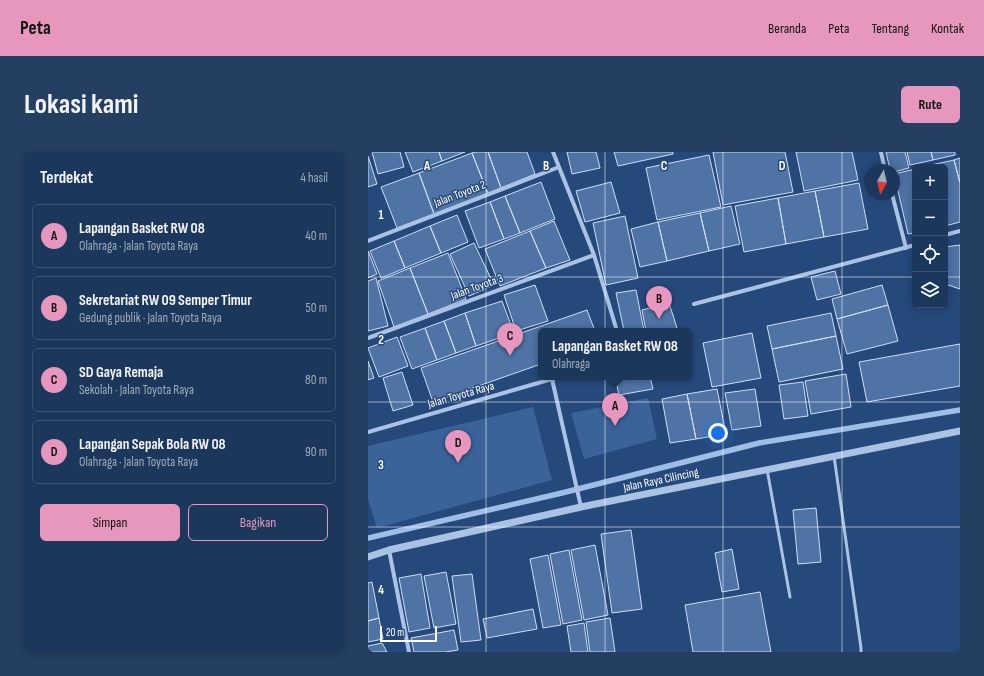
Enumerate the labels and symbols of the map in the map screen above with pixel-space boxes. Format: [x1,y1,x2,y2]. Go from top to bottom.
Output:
text: A [423,158,431,174]
text: B [543,158,549,174]
text: C [661,158,668,174]
text: D [779,158,786,174]
north arrow [864,164,900,200]
street label: Jalan Toyota 2 [431,177,488,211]
text: 1 [378,207,384,223]
street label: Jalan Toyota 3 [448,271,505,304]
pin: B [646,286,672,319]
pin: C [497,323,523,356]
text: 2 [378,332,384,348]
street label: Jalan Toyota Raya [425,378,496,412]
pin: A [602,393,628,426]
your location [708,423,728,443]
pin: D [445,430,471,463]
text: 3 [378,457,384,473]
street label: Jalan Raya Cilincing [621,465,700,496]
text: 4 [378,582,384,598]
scale bar [380,624,437,643]

